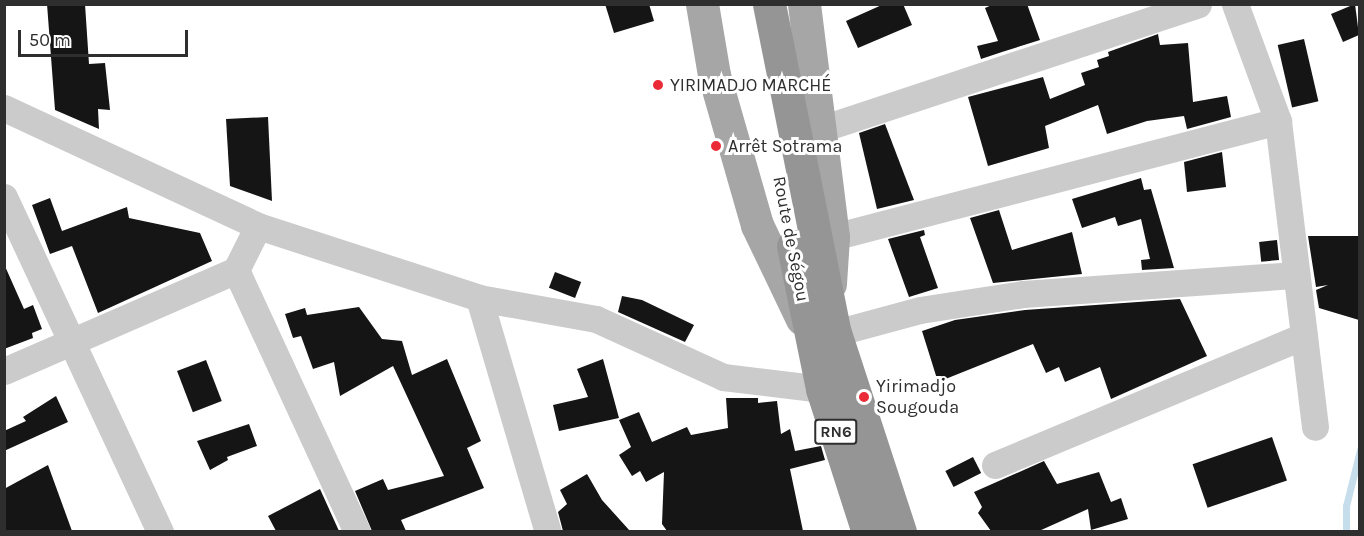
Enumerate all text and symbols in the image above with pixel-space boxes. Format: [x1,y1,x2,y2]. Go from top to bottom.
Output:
scale bar [21,18,190,56]
text: 50 m [29,29,71,51]
place label: YIRIMADJO MARCHÉ [670,74,831,96]
marker: YIRIMADJO MARCHÉ [651,78,665,92]
place label: Arrêt Sotrama [728,135,842,157]
marker: Arrêt Sotrama [709,139,723,153]
street label: Route de Ségou [768,174,814,304]
place label: Yirimadjo Sougouda [876,376,959,418]
marker: Yirimadjo Sougouda [857,390,871,404]
road number: RN6 [814,419,858,445]

